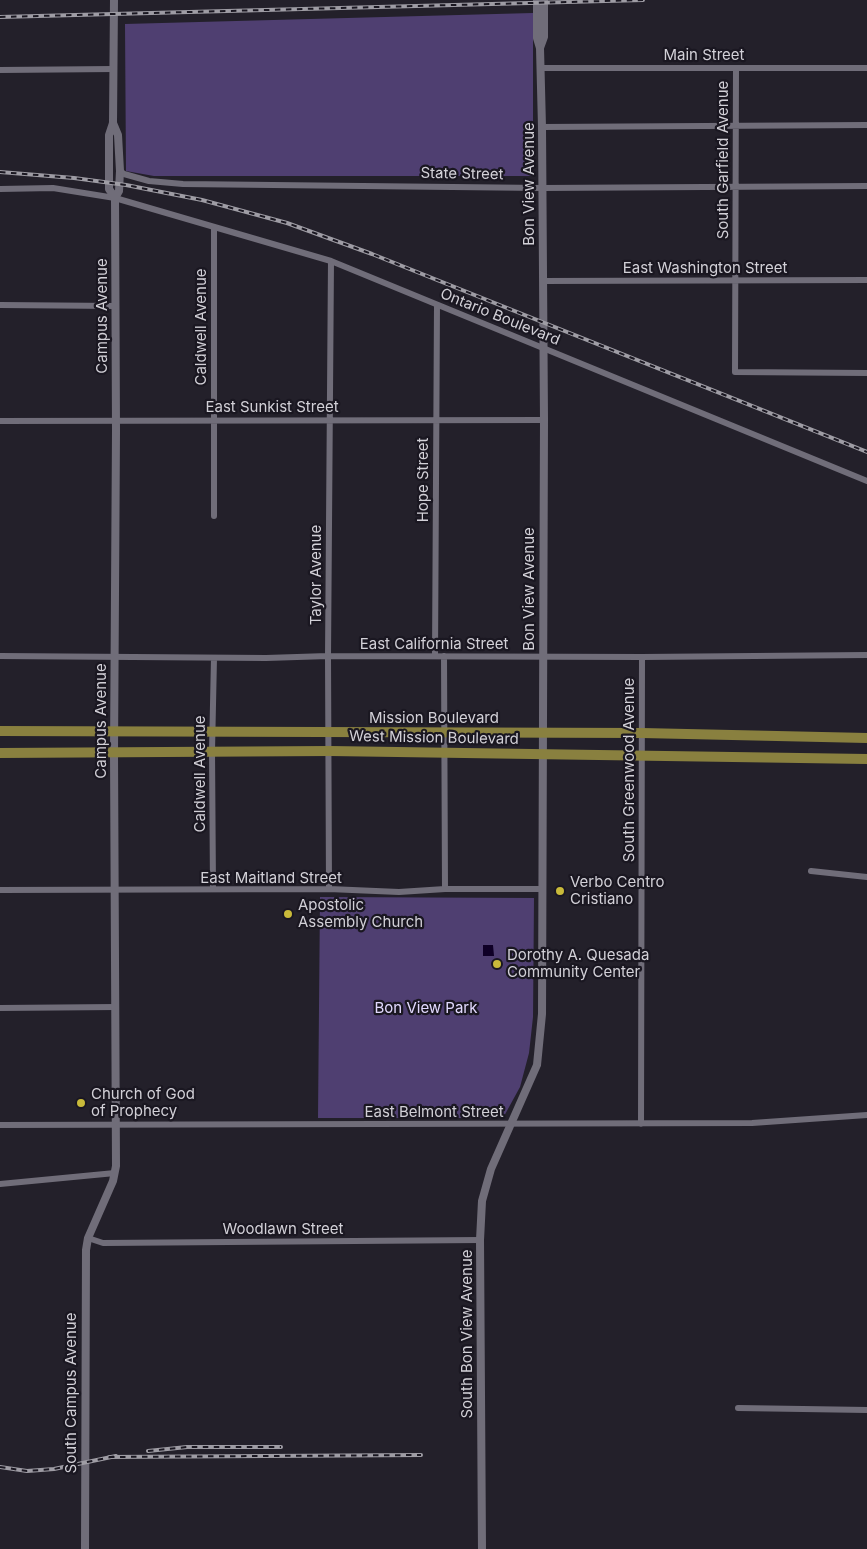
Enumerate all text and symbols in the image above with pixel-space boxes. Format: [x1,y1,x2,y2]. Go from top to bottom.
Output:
street label: Main Street [663,46,745,64]
street label: South Garfield Avenue [714,81,732,239]
street label: Bon View Avenue [520,122,538,246]
street label: State Street [420,164,504,184]
street label: Campus Avenue [93,258,111,374]
street label: East Washington Street [623,259,787,277]
street label: Caldwell Avenue [192,268,210,386]
street label: Ontario Boulevard [437,285,563,349]
street label: East Sunkist Street [205,398,339,416]
street label: Hope Street [414,438,432,522]
street label: Taylor Avenue [307,525,325,625]
street label: Bon View Avenue [520,527,538,651]
street label: East California Street [360,635,508,653]
street label: Campus Avenue [92,663,110,779]
street label: South Greenwood Avenue [620,678,638,862]
street label: Mission Boulevard [369,709,499,727]
street label: Caldwell Avenue [191,715,209,833]
street label: West Mission Boulevard [349,728,519,748]
street label: East Maitland Street [200,869,342,887]
place label: Verbo Centro Cristiano [570,873,664,908]
marker: Verbo Centro Cristiano [554,885,566,897]
place label: Apostolic Assembly Church [298,896,423,931]
marker: Apostolic Assembly Church [282,908,294,920]
place label: Dorothy A. Quesada Community Center [507,946,649,981]
marker: Dorothy A. Quesada Community Center [491,958,503,970]
park label: Bon View Park [375,999,477,1017]
place label: Church of God of Prophecy [91,1085,195,1120]
marker: Church of God of Prophecy [75,1097,87,1109]
street label: East Belmont Street [364,1103,504,1121]
street label: Woodlawn Street [223,1220,343,1238]
street label: South Bon View Avenue [458,1249,476,1419]
street label: South Campus Avenue [62,1313,80,1473]

